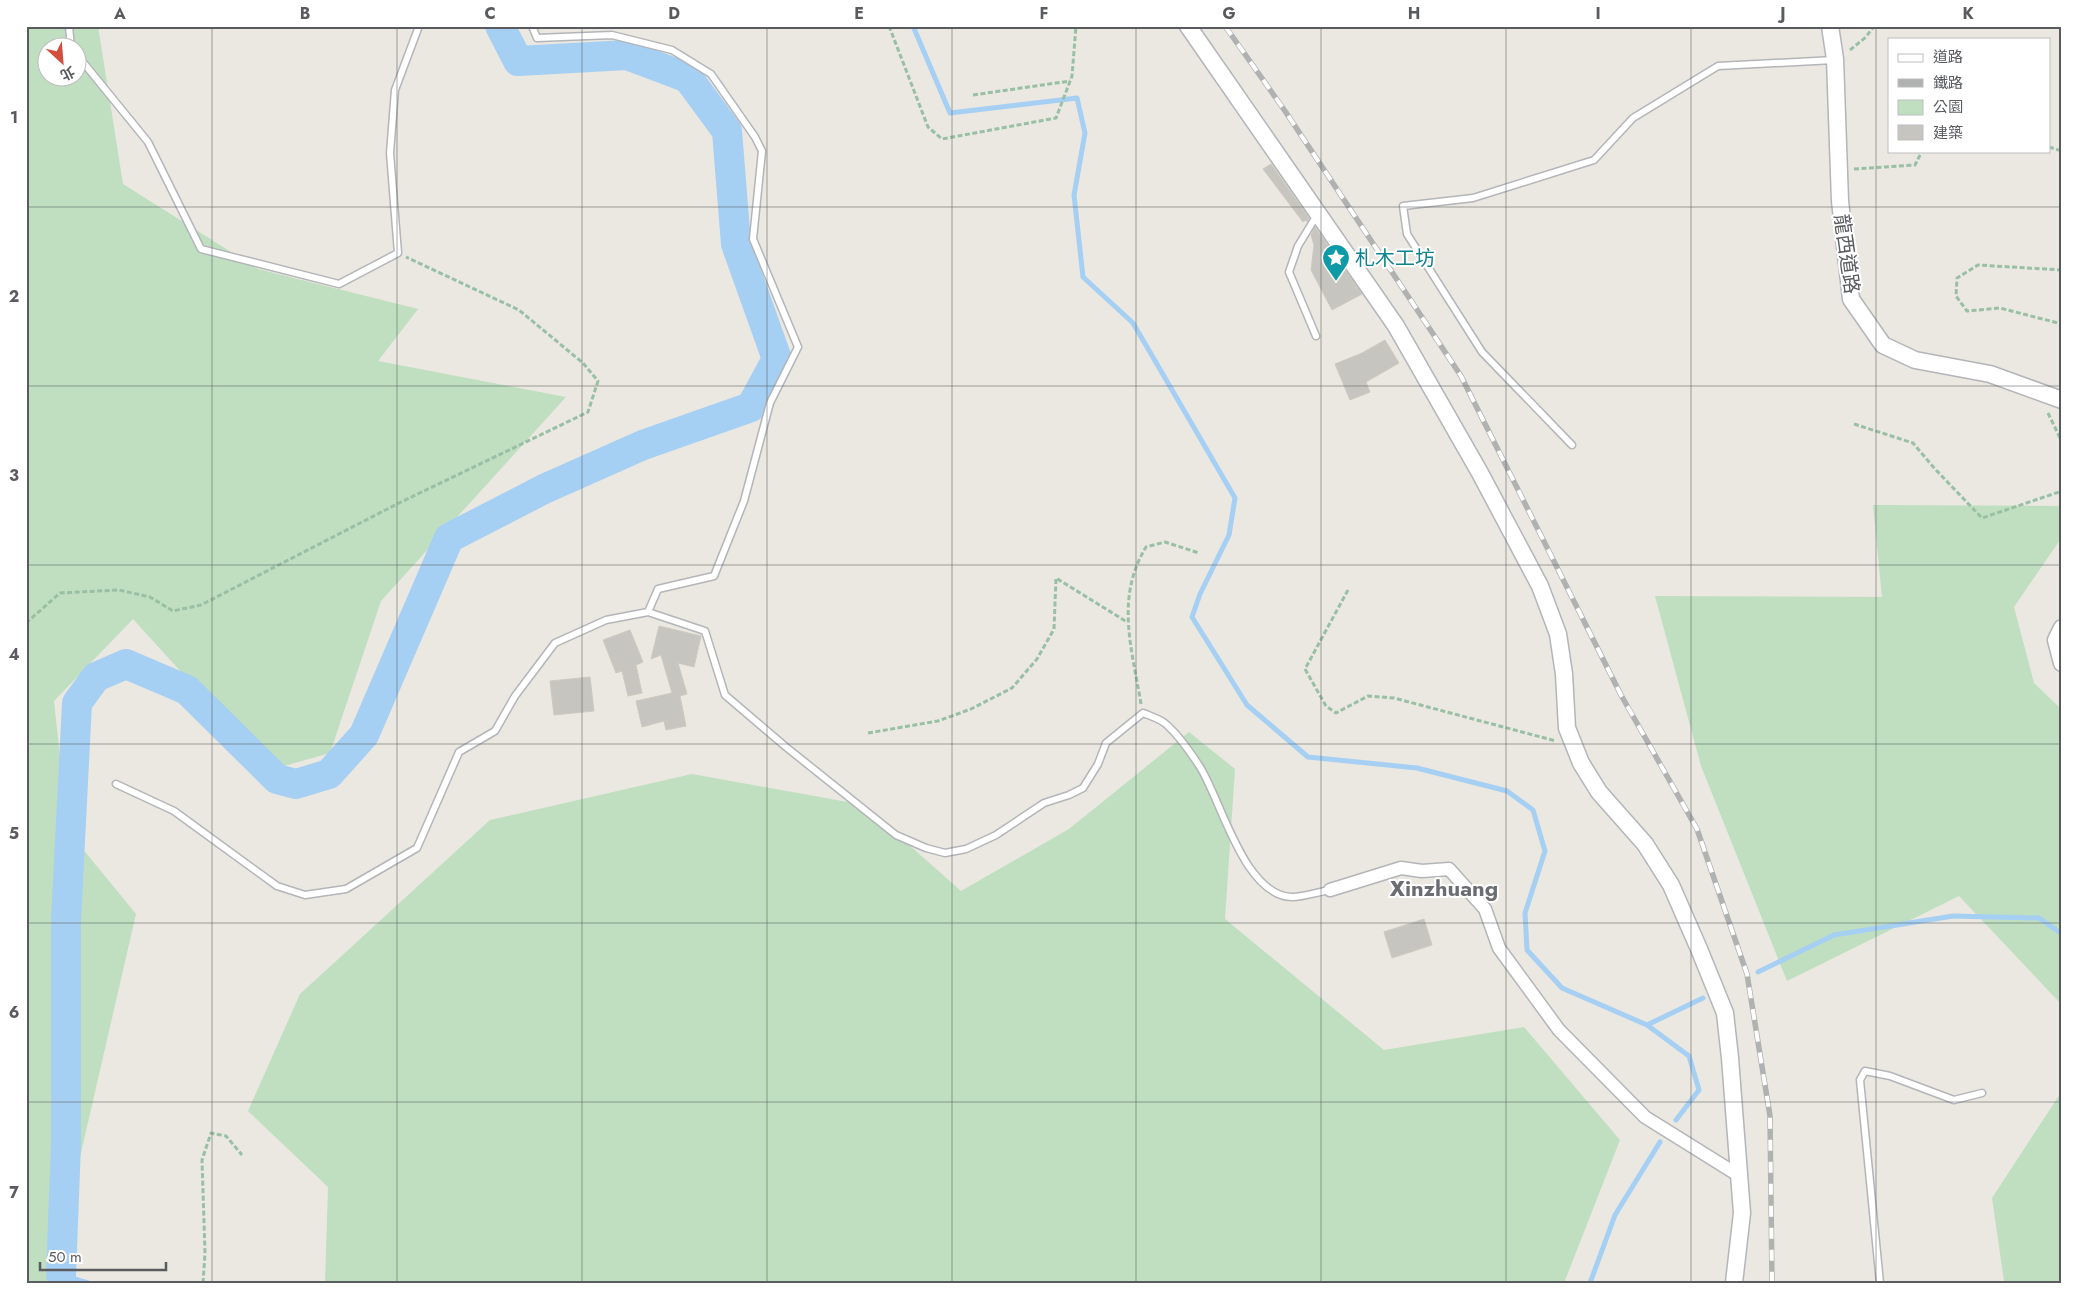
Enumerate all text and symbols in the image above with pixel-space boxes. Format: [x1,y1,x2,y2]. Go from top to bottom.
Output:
text: A [113,2,126,25]
text: B [300,2,310,25]
text: C [484,2,496,25]
text: D [668,2,680,25]
text: E [854,2,864,25]
text: F [1040,2,1048,25]
text: G [1222,2,1236,25]
text: H [1408,2,1420,25]
text: I [1595,2,1601,25]
text: J [1777,2,1786,25]
text: K [1962,2,1974,25]
north arrow [38,38,88,88]
legend [1888,38,2050,152]
text: 道路 [1933,46,1963,68]
text: 北 [57,62,78,86]
text: 鐵路 [1933,72,1963,94]
text: 公園 [1933,96,1963,118]
text: 1 [10,106,18,129]
text: 建築 [1933,122,1963,144]
street label: 龍西道路 [1827,212,1866,296]
place icon: 札木工坊 [1321,243,1351,282]
place label: 札木工坊 [1355,244,1435,273]
text: 2 [9,285,19,308]
text: 3 [9,464,19,487]
text: 4 [8,643,20,666]
text: 5 [9,822,19,845]
district label: Xinzhuang [1390,872,1498,904]
text: 6 [9,1001,19,1024]
text: 7 [9,1181,19,1204]
scale bar [40,1239,166,1271]
text: 50 m [48,1246,82,1268]

